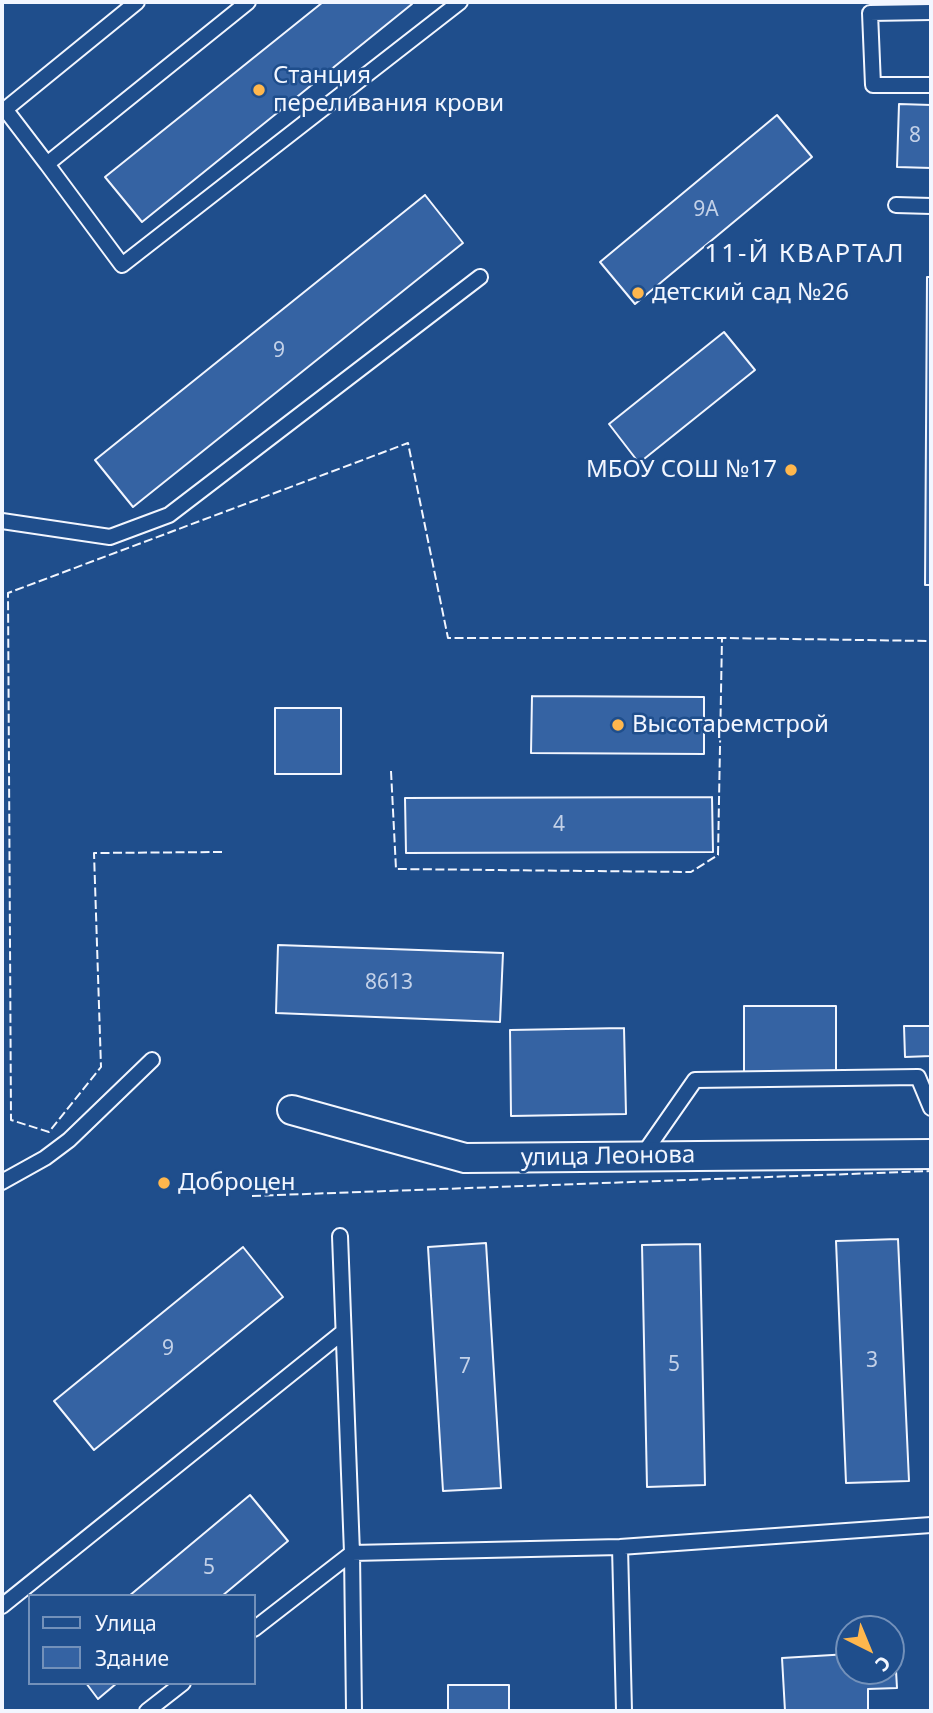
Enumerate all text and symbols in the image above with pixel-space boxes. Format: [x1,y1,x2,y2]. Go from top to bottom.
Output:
place label: Станция переливания крови [273,62,504,118]
marker: Станция переливания крови [251,82,267,98]
house number: 8 [909,123,921,149]
house number: 9А [693,197,719,223]
district label: 11-Й КВАРТАЛ [706,239,904,271]
place label: детский сад №26 [652,279,849,307]
marker: детский сад №26 [630,285,646,301]
house number: 9 [273,338,285,364]
place label: МБОУ СОШ №17 [586,456,777,484]
marker: МБОУ СОШ №17 [783,462,799,478]
place label: Высотаремстрой [632,711,829,739]
marker: Высотаремстрой [610,717,626,733]
house number: 4 [553,812,565,838]
house number: 8613 [365,970,413,996]
street label: улица Леонова [521,1141,695,1173]
place label: Доброцен [178,1169,296,1197]
marker: Доброцен [156,1175,172,1191]
house number: 9 [162,1336,174,1362]
house number: 3 [866,1348,878,1374]
house number: 5 [668,1352,680,1378]
house number: 7 [459,1354,471,1380]
house number: 5 [203,1555,215,1581]
legend [28,1594,256,1685]
text: Улица [95,1609,157,1637]
north arrow [835,1615,905,1685]
text: Здание [95,1644,169,1672]
text: С [870,1650,896,1678]

